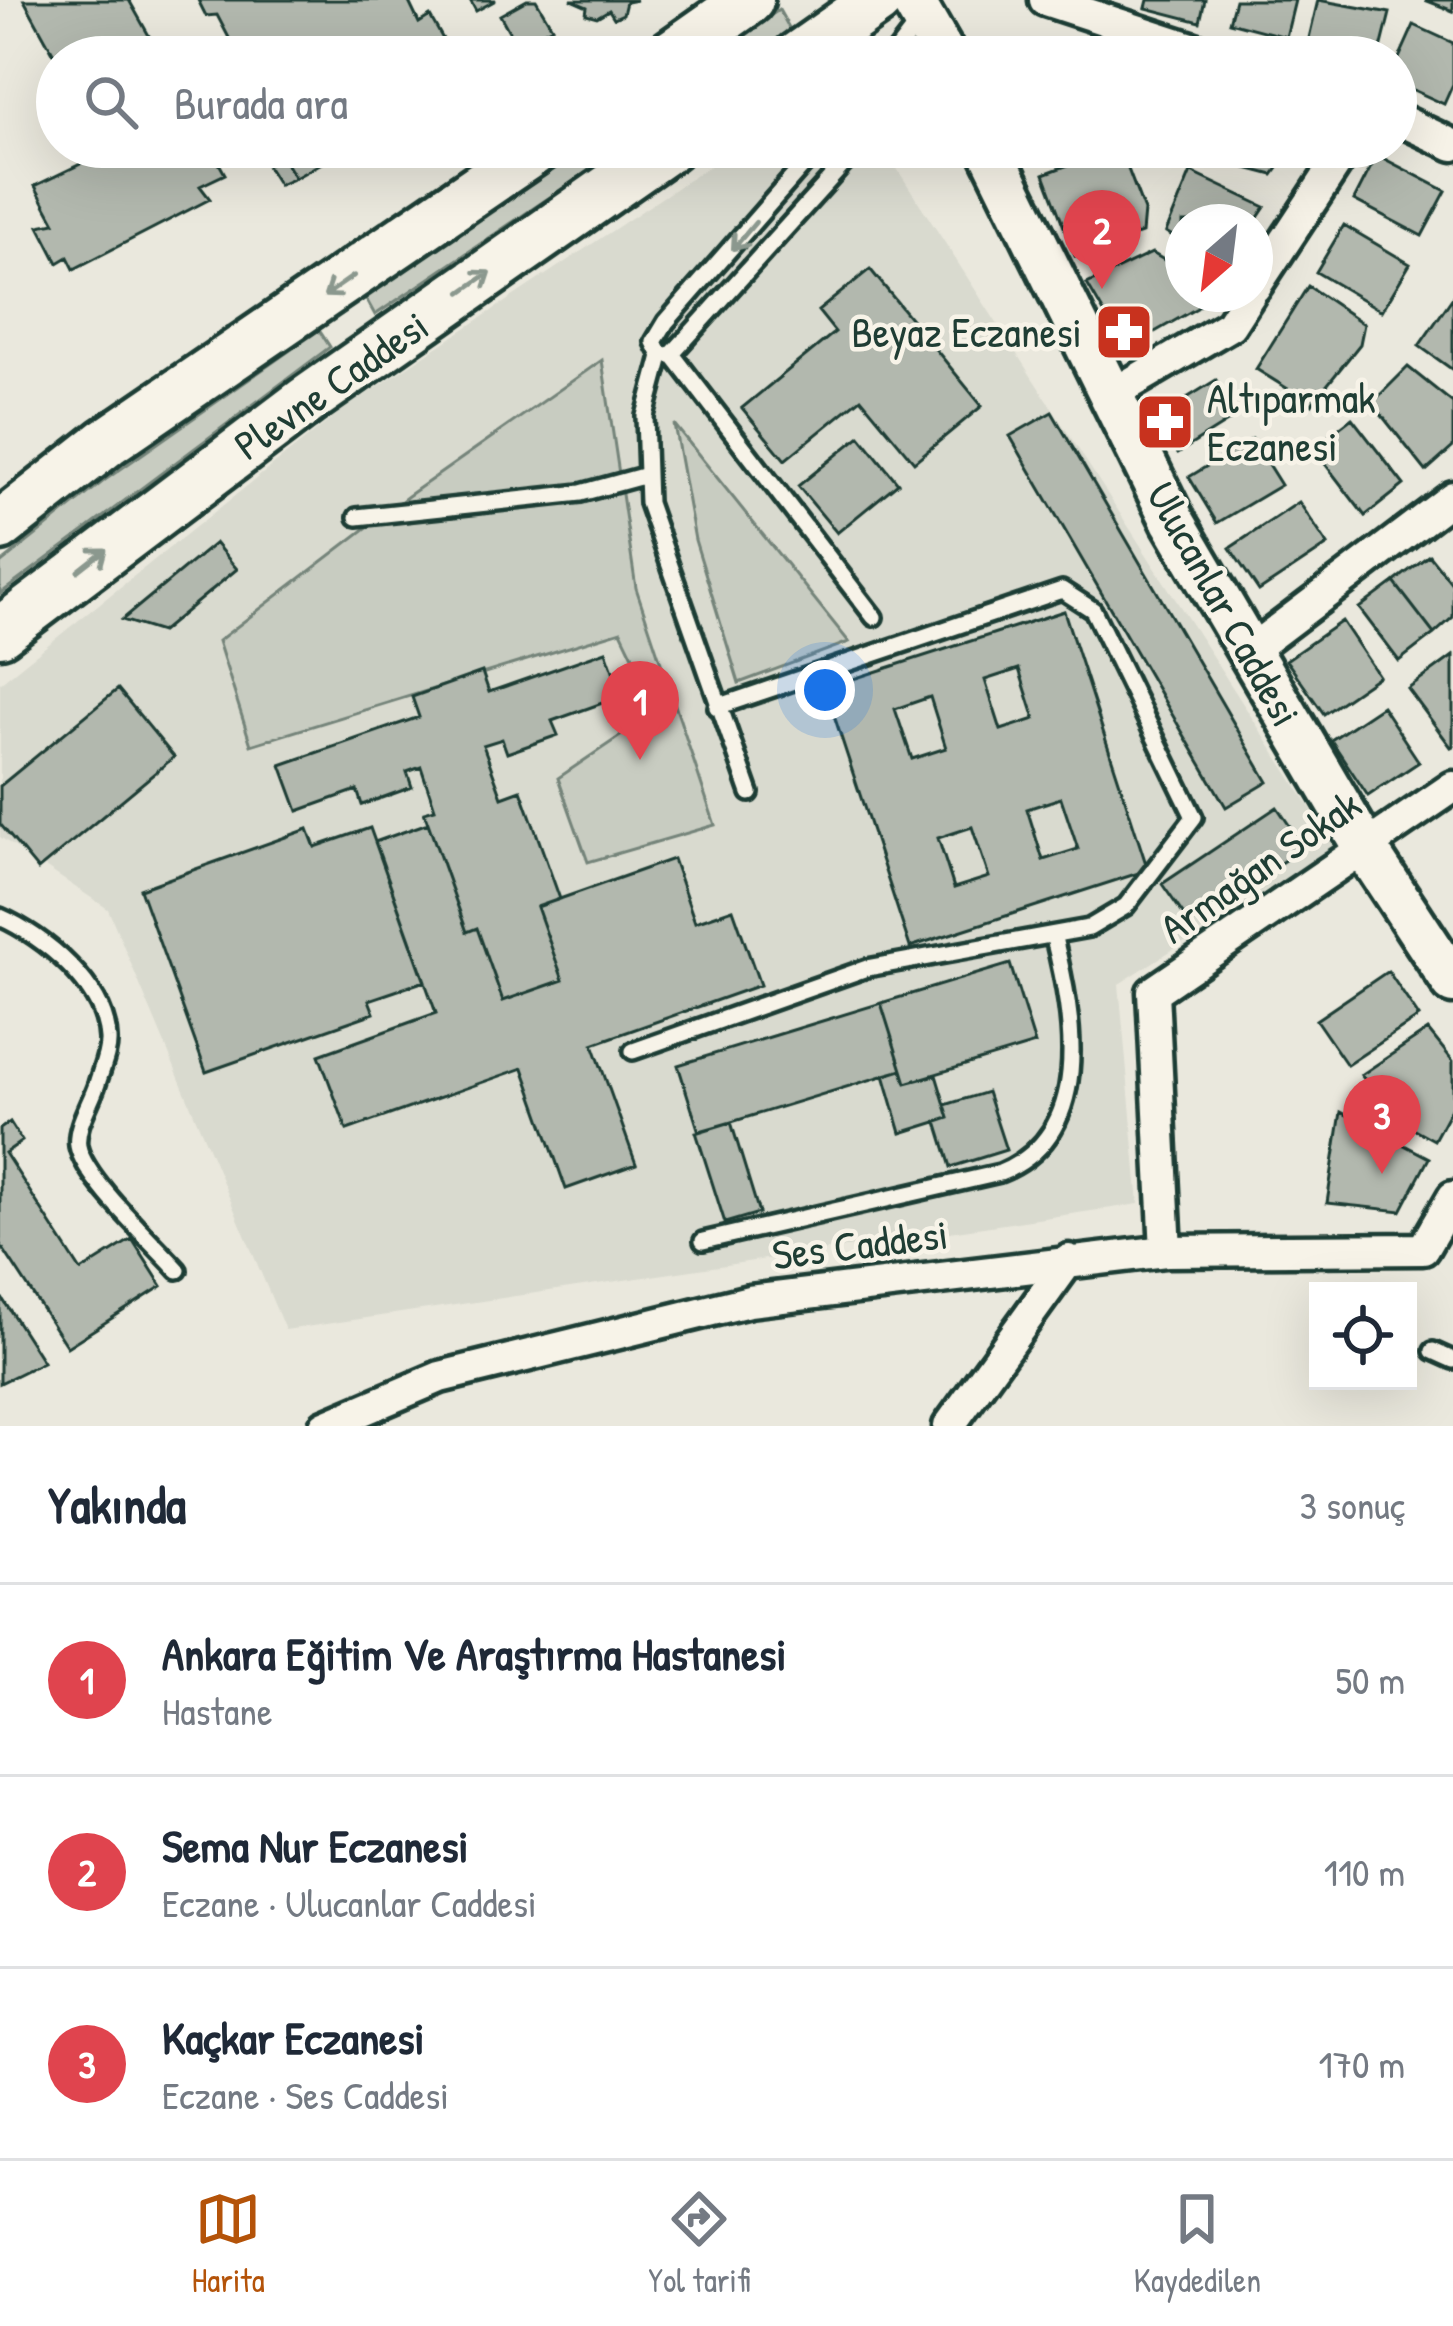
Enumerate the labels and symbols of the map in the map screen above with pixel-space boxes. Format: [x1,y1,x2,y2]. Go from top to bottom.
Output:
pin: 2 [1063,190,1141,289]
north arrow [1165,204,1273,312]
one-way arrow [730,220,758,251]
one-way arrow [459,270,492,295]
one-way arrow [323,273,357,298]
street label: Plevne Caddesi [222,297,439,472]
pharmacy icon: Beyaz Eczanesi [1093,301,1155,363]
place label: Beyaz Eczanesi [852,303,1082,360]
place label: Altıparmak Eczanesi [1207,369,1376,474]
pharmacy icon: Altıparmak Eczanesi [1134,391,1196,453]
street label: Ulucanlar Caddesi [1134,472,1315,736]
one-way arrow [75,547,107,574]
your location [795,660,855,720]
pin: 1 [601,661,679,760]
street label: Armağan Sokak [1148,775,1372,956]
pin: 3 [1343,1075,1421,1174]
street label: Ses Caddesi [769,1204,951,1283]

